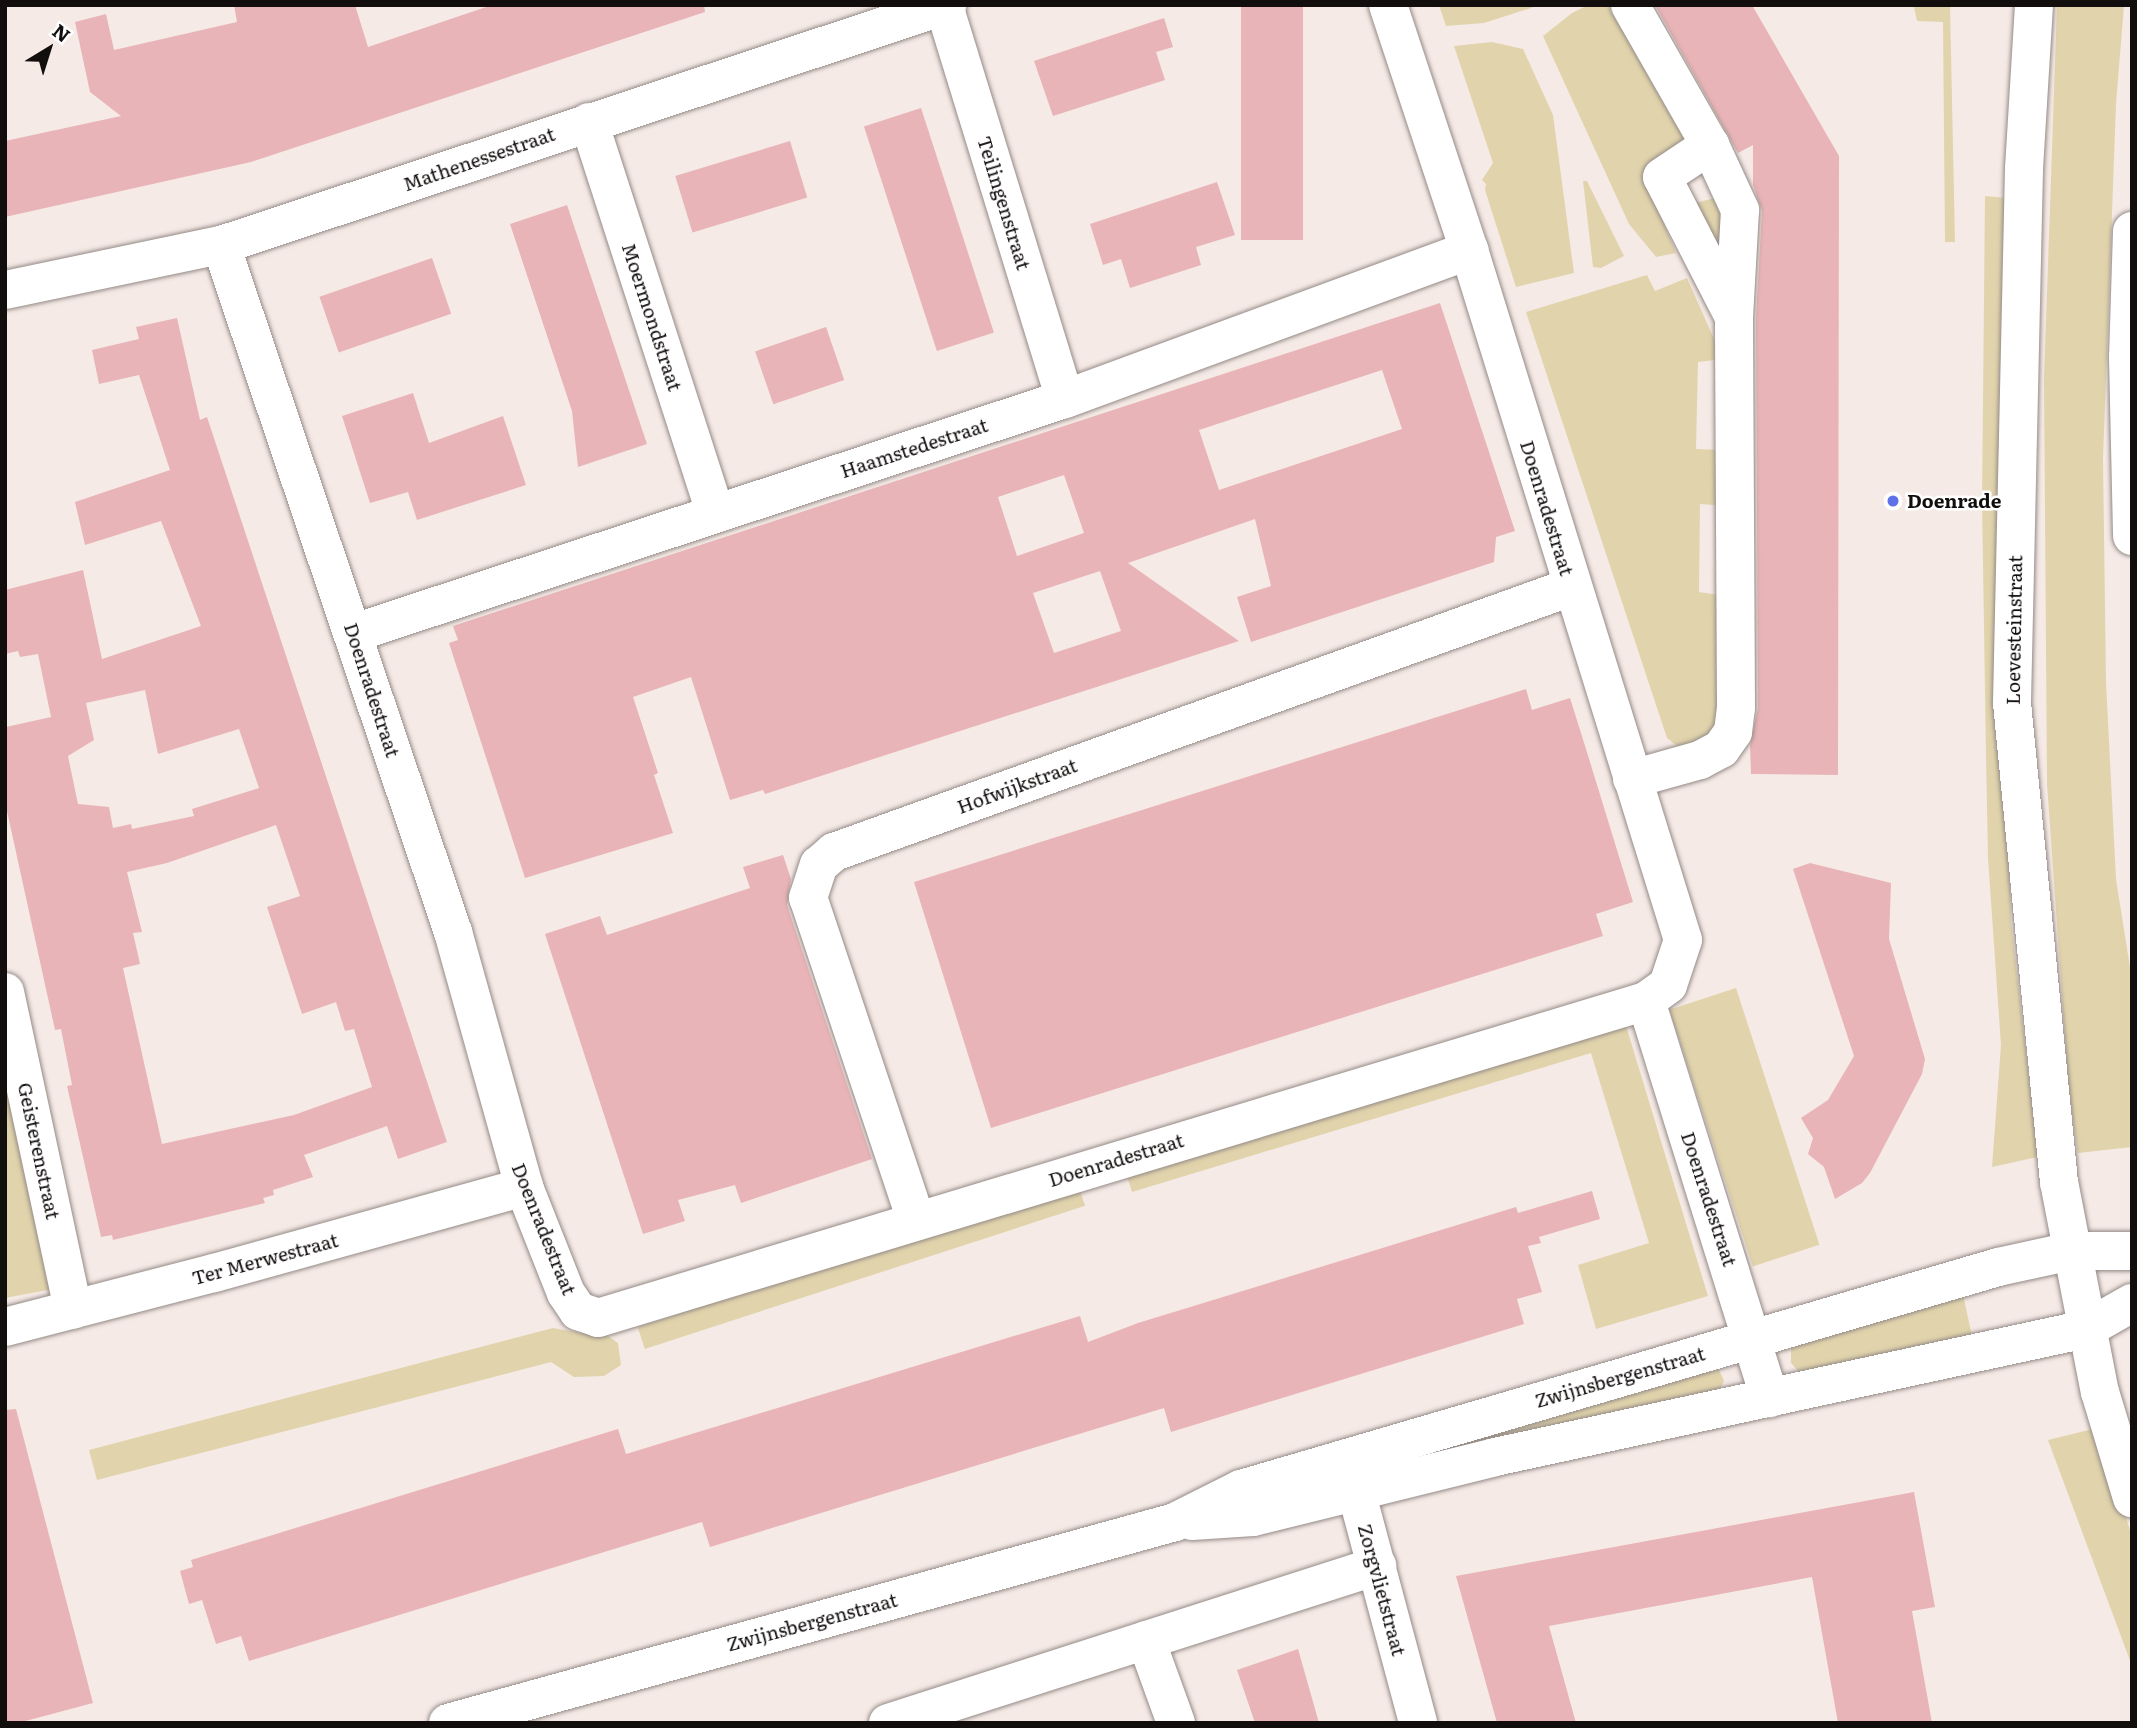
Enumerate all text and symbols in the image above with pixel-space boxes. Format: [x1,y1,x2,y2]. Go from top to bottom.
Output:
north arrow [14,14,84,84]
text: N [47,17,77,48]
street label: Mathenessestraat [400,122,558,196]
street label: Teilingenstraat [973,133,1035,273]
street label: Moermondstraat [617,240,687,394]
street label: Haamstedestraat [837,413,991,483]
street label: Doenradestraat [1516,438,1578,578]
place label: Doenrade [1907,490,2002,512]
marker: Doenrade [1885,493,1901,509]
street label: Loevesteinstraat [2001,555,2027,705]
street label: Doenradestraat [340,620,404,760]
street label: Hofwijkstraat [954,754,1080,818]
street label: Geisterenstraat [13,1081,65,1221]
street label: Doenradestraat [1046,1129,1186,1191]
street label: Doenradestraat [1677,1129,1741,1269]
street label: Doenradestraat [507,1160,581,1298]
street label: Ter Merwestraat [189,1229,341,1289]
street label: Zwijnsbergenstraat [1532,1342,1708,1412]
street label: Zorgvlietstraat [1353,1522,1411,1658]
street label: Zwijnsbergenstraat [724,1588,900,1656]

